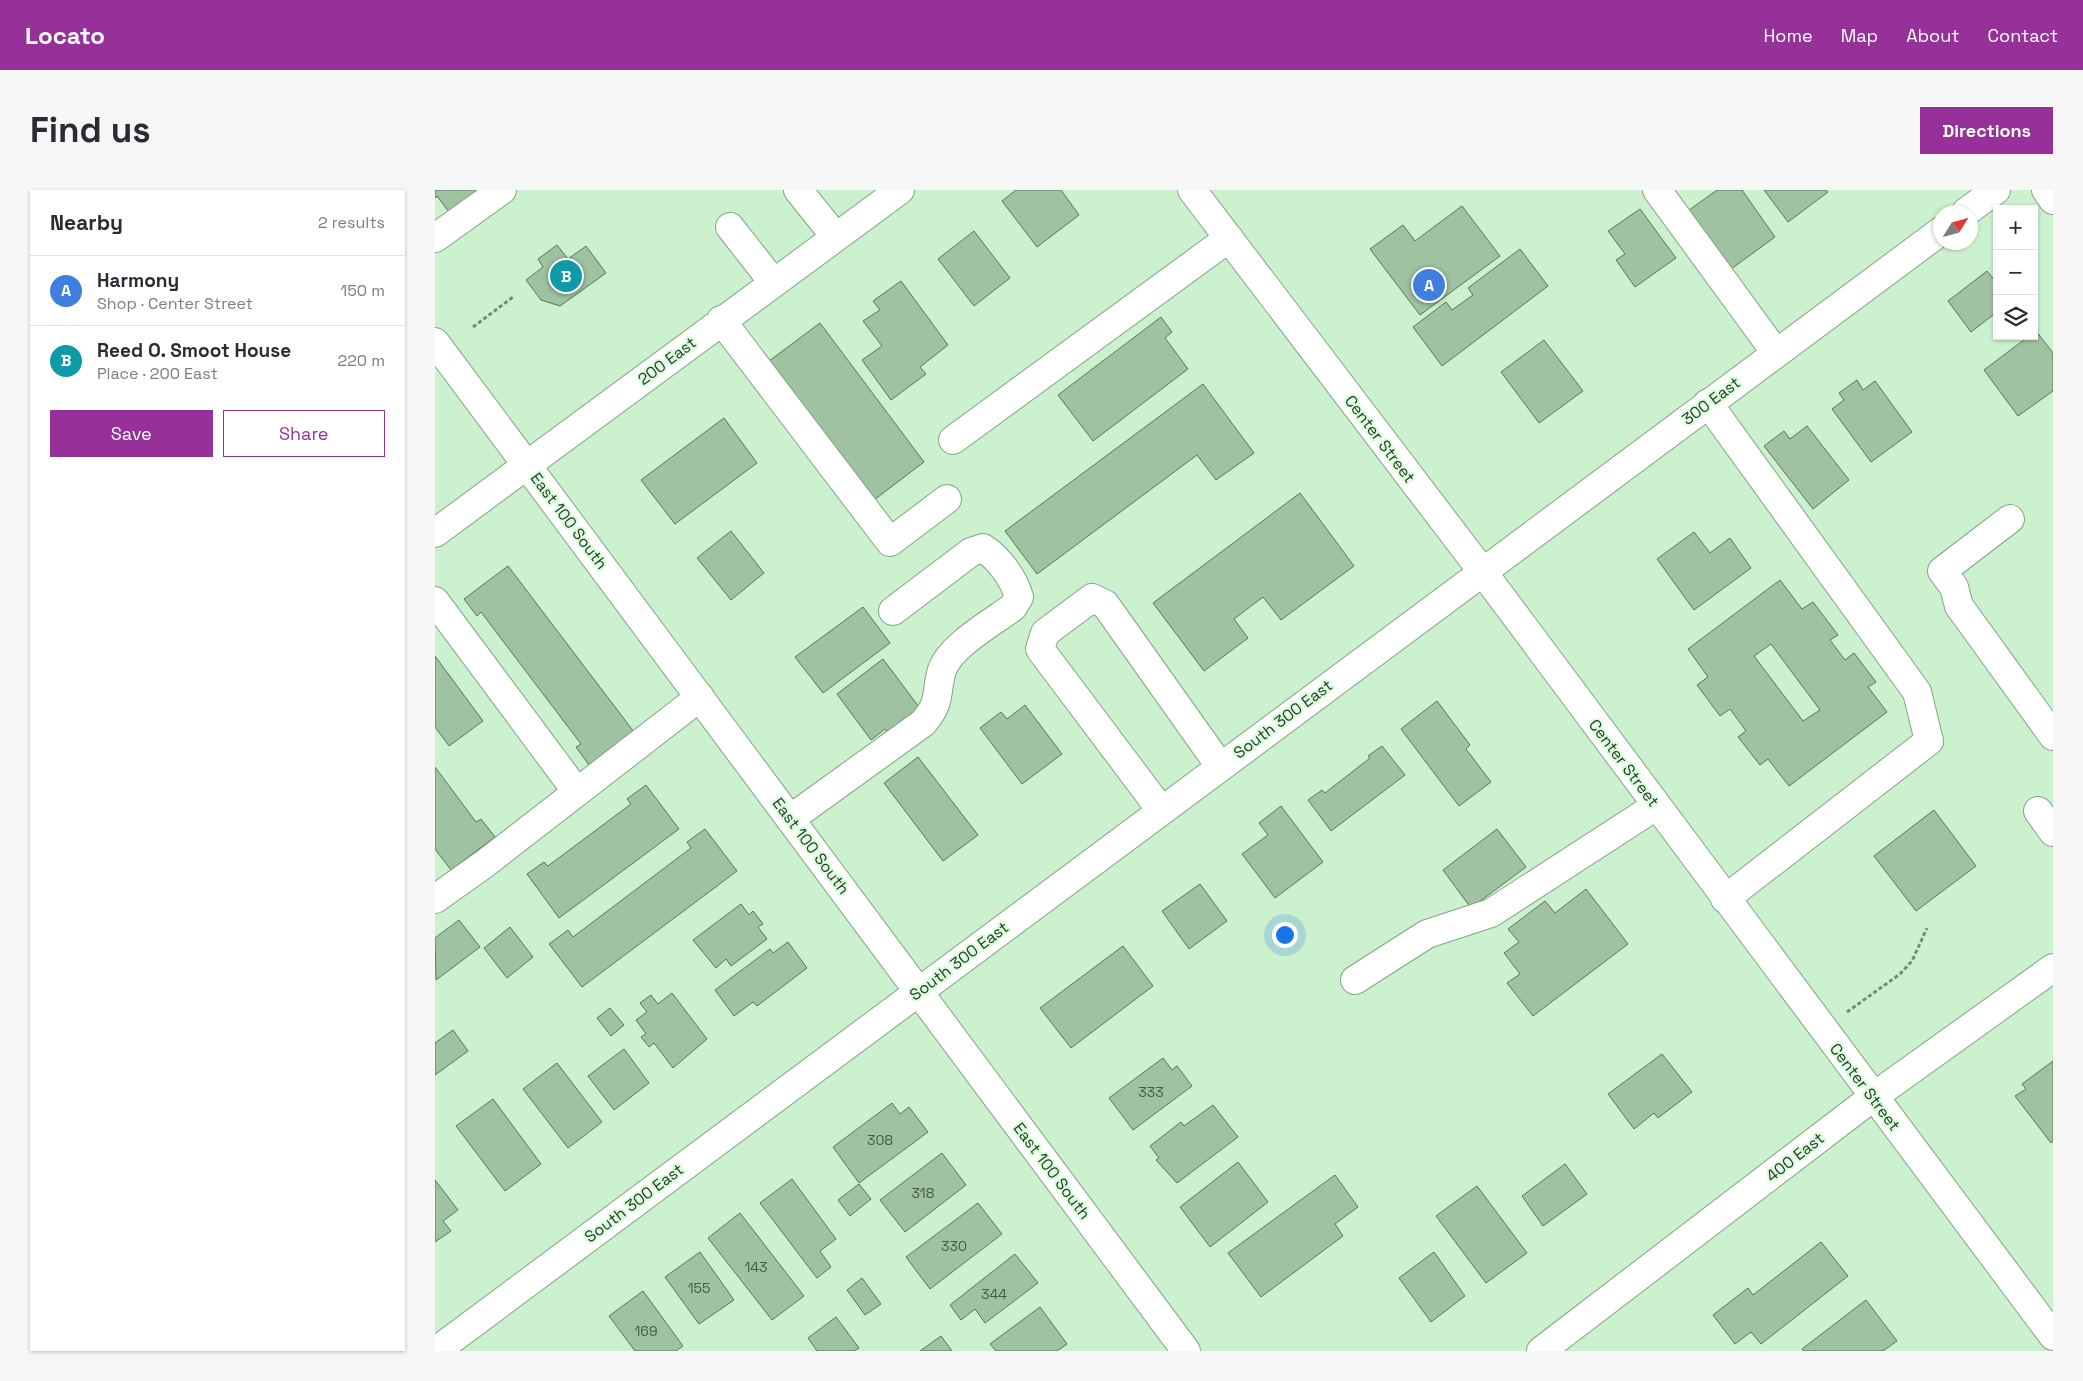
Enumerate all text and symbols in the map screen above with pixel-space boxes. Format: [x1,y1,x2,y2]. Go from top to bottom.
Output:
text: Locato [25,20,105,51]
text: Home [1764,24,1813,47]
text: Map [1841,24,1878,47]
text: About [1906,24,1960,47]
text: Contact [1988,24,2058,47]
button: Directions [1920,107,2053,154]
text: Find us [30,108,151,152]
north arrow [1933,205,1978,250]
map controls [1993,205,2038,340]
button: + [1993,205,2038,250]
text: Nearby [50,209,123,236]
text: 2 results [318,212,385,233]
button: − [1993,250,2038,295]
pin: B [550,257,582,295]
pin: A [1413,266,1445,304]
text: Harmony [97,268,179,293]
text: A [61,280,71,301]
text: 150 m [341,280,385,301]
text: Shop · Center Street [97,293,253,314]
button: layers [1993,295,2038,340]
street label: 200 East [634,332,700,390]
text: Reed O. Smoot House [97,338,291,363]
text: B [61,350,71,371]
text: 220 m [338,350,385,371]
text: Place · 200 East [97,363,218,384]
street label: 300 East [1678,372,1744,430]
street label: Center Street [1340,391,1420,487]
button: Save [50,410,213,457]
button: Share [223,410,385,457]
street label: East 100 South [526,468,612,574]
street label: South 300 East [1229,675,1337,763]
street label: Center Street [1584,715,1664,811]
street label: East 100 South [768,793,854,899]
street label: South 300 East [905,917,1013,1005]
your location [1272,922,1298,948]
street label: Center Street [1825,1039,1905,1135]
house number: 333 [1138,1083,1164,1101]
street label: East 100 South [1009,1118,1095,1224]
street label: 400 East [1762,1128,1828,1186]
house number: 308 [867,1131,893,1149]
street label: South 300 East [580,1159,688,1247]
house number: 318 [912,1184,935,1202]
house number: 330 [941,1237,967,1255]
house number: 143 [744,1258,768,1276]
house number: 155 [688,1279,710,1297]
house number: 344 [981,1285,1007,1303]
house number: 169 [635,1322,658,1340]

